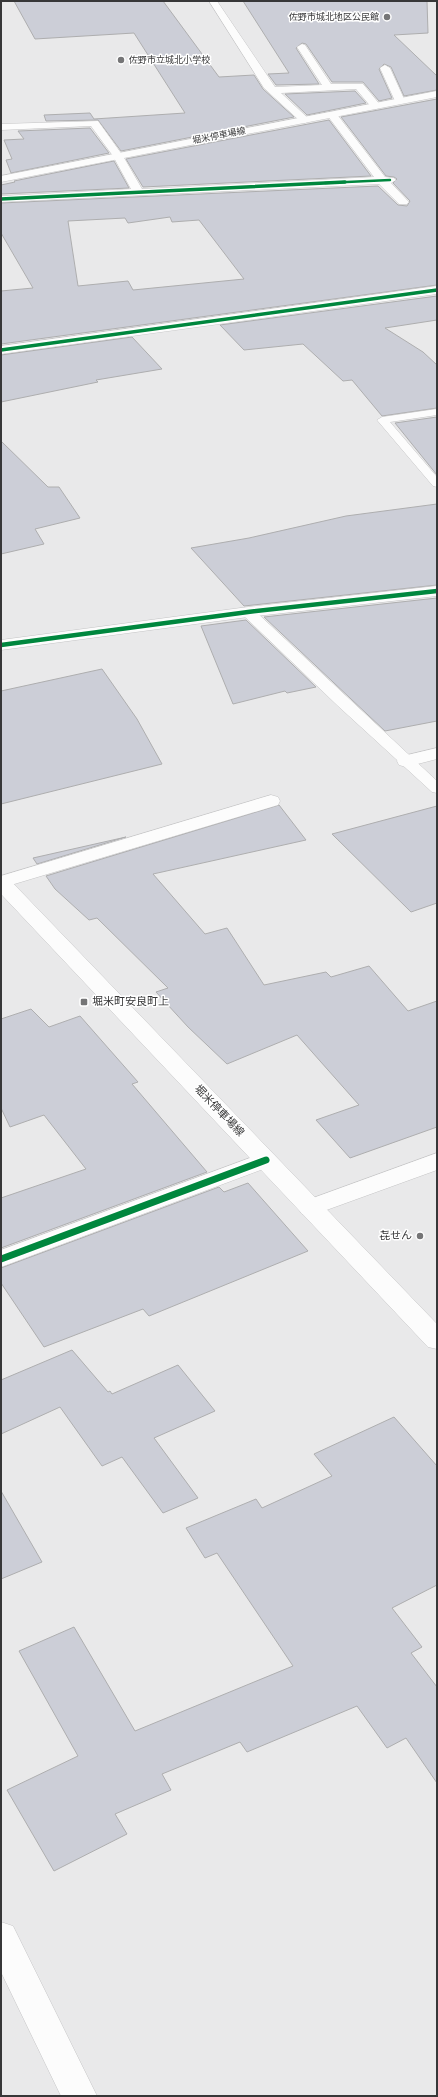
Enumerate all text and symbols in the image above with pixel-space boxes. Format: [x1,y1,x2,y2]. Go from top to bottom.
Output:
place label: 佐野市城北地区公民館 [288,12,379,23]
marker: 佐野市城北地区公民館 [382,12,392,22]
marker: 佐野市立城北小学校 [116,55,126,65]
place label: 佐野市立城北小学校 [128,55,210,66]
street label: 堀米停車場線 [191,125,248,147]
place label: 堀米町安良町上 [92,995,169,1009]
marker: 堀米町安良町上 [79,997,89,1007]
street label: 堀米停車場線 [191,1082,247,1140]
place label: 㐂せん [379,1229,412,1243]
marker: 㐂せん [415,1231,425,1241]

